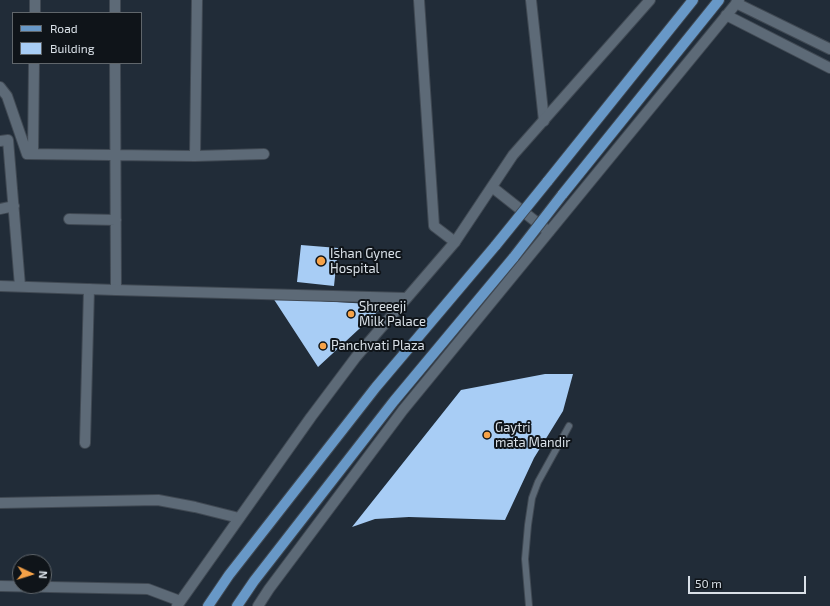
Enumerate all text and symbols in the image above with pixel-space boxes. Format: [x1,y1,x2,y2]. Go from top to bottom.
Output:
legend [12,12,142,64]
text: Road [50,21,78,35]
text: Building [50,41,94,55]
place label: Ishan Gynec Hospital [330,246,401,277]
marker: Ishan Gynec Hospital [315,255,327,267]
place label: Shreeeji Milk Palace [359,299,426,330]
marker: Shreeeji Milk Palace [346,309,356,319]
place label: Panchvati Plaza [331,338,425,354]
marker: Panchvati Plaza [318,341,328,351]
place label: Gaytri mata Mandir [495,420,570,451]
marker: Gaytri mata Mandir [482,430,492,440]
north arrow [12,554,52,594]
scale bar [690,568,808,594]
text: N [37,570,50,579]
text: 50 m [695,576,722,590]

